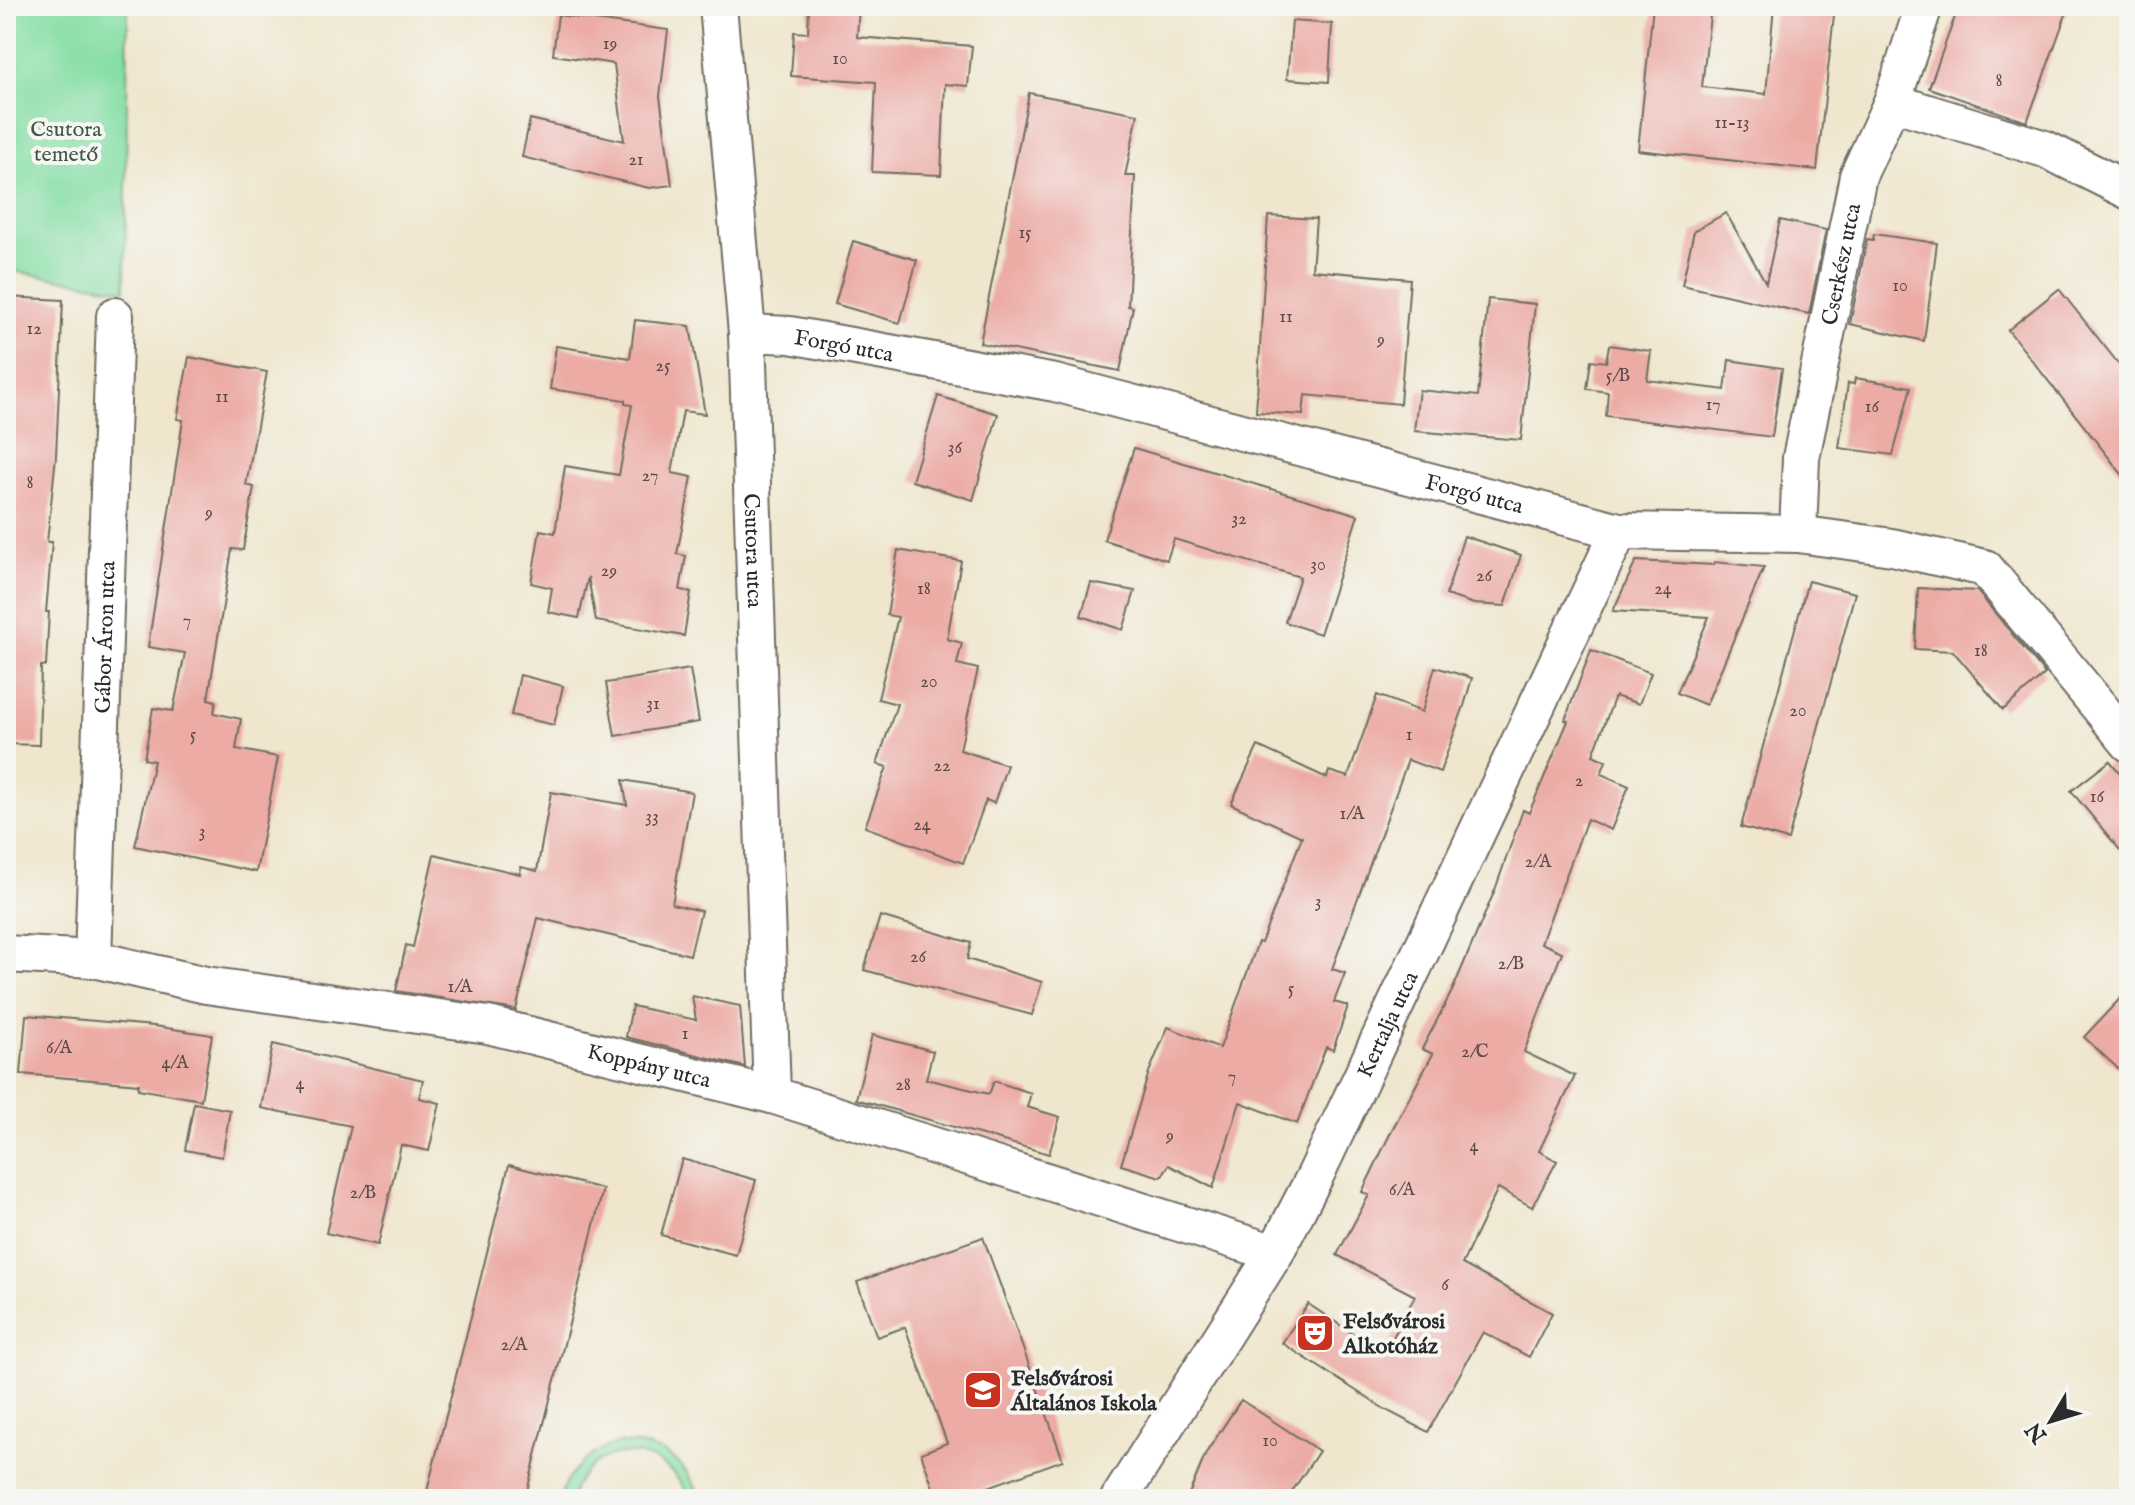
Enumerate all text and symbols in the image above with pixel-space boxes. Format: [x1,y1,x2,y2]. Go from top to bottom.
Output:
house number: 19 [603,33,617,56]
house number: 10 [832,48,848,71]
house number: 8 [1995,70,2003,93]
house number: 11-13 [1714,112,1750,135]
park label: Csutora temető [30,116,102,169]
house number: 21 [628,149,644,172]
street label: Cserkész utca [1816,200,1868,328]
house number: 15 [1018,222,1032,245]
house number: 10 [1892,275,1908,298]
house number: 11 [1279,306,1293,329]
house number: 12 [26,318,42,341]
street label: Forgó utca [792,324,896,370]
house number: 9 [1376,329,1385,352]
house number: 25 [656,355,671,378]
house number: 5/B [1606,365,1630,388]
house number: 11 [215,386,229,409]
house number: 17 [1705,394,1721,417]
house number: 16 [1865,396,1880,419]
house number: 36 [948,437,963,460]
house number: 27 [642,465,658,488]
street label: Forgó utca [1422,469,1526,521]
house number: 8 [26,472,34,495]
street label: Csutora utca [736,493,768,609]
house number: 9 [204,502,213,525]
house number: 32 [1231,508,1247,531]
house number: 30 [1310,554,1326,577]
street label: Gábor Áron utca [89,560,123,714]
house number: 29 [601,560,617,583]
house number: 26 [1476,565,1492,588]
house number: 18 [917,578,931,601]
house number: 24 [1654,578,1672,601]
house number: 7 [183,610,191,633]
house number: 18 [1974,640,1988,663]
house number: 20 [920,671,938,694]
house number: 31 [646,693,660,716]
house number: 20 [1789,700,1807,723]
house number: 5 [190,724,197,747]
house number: 1 [1406,724,1412,747]
house number: 22 [934,755,950,778]
house number: 2 [1575,770,1583,793]
house number: 16 [2090,786,2105,809]
house number: 1/A [1339,803,1365,826]
house number: 33 [645,806,659,829]
house number: 24 [913,814,931,837]
house number: 3 [199,821,205,844]
house number: 2/A [1525,851,1552,874]
house number: 3 [1315,891,1321,914]
house number: 26 [910,946,926,969]
house number: 2/B [1498,953,1524,976]
street label: Kertalja utca [1351,967,1426,1083]
house number: 1/A [447,976,473,999]
house number: 5 [1288,978,1295,1001]
house number: 1 [682,1023,688,1046]
house number: 6/A [46,1037,73,1060]
street label: Koppány utca [584,1038,714,1096]
house number: 2/C [1461,1041,1489,1064]
house number: 4/A [161,1052,189,1075]
house number: 7 [1228,1066,1236,1089]
house number: 4 [296,1073,305,1096]
house number: 28 [895,1074,911,1097]
house number: 9 [1165,1125,1174,1148]
house number: 4 [1470,1135,1479,1158]
house number: 6/A [1389,1179,1416,1202]
house number: 2/B [350,1182,376,1205]
house number: 6 [1441,1274,1449,1297]
place label: Felsővárosi Alkotóház [1342,1308,1445,1361]
theatre icon: Felsővárosi Alkotóház [1294,1312,1336,1354]
house number: 2/A [501,1334,528,1357]
place label: Felsővárosi Általános Iskola [1010,1365,1157,1418]
school or university icon: Felsővárosi Általános Iskola [962,1369,1004,1411]
north arrow [2011,1381,2091,1461]
text: N [2020,1416,2054,1449]
house number: 10 [1262,1430,1278,1453]

